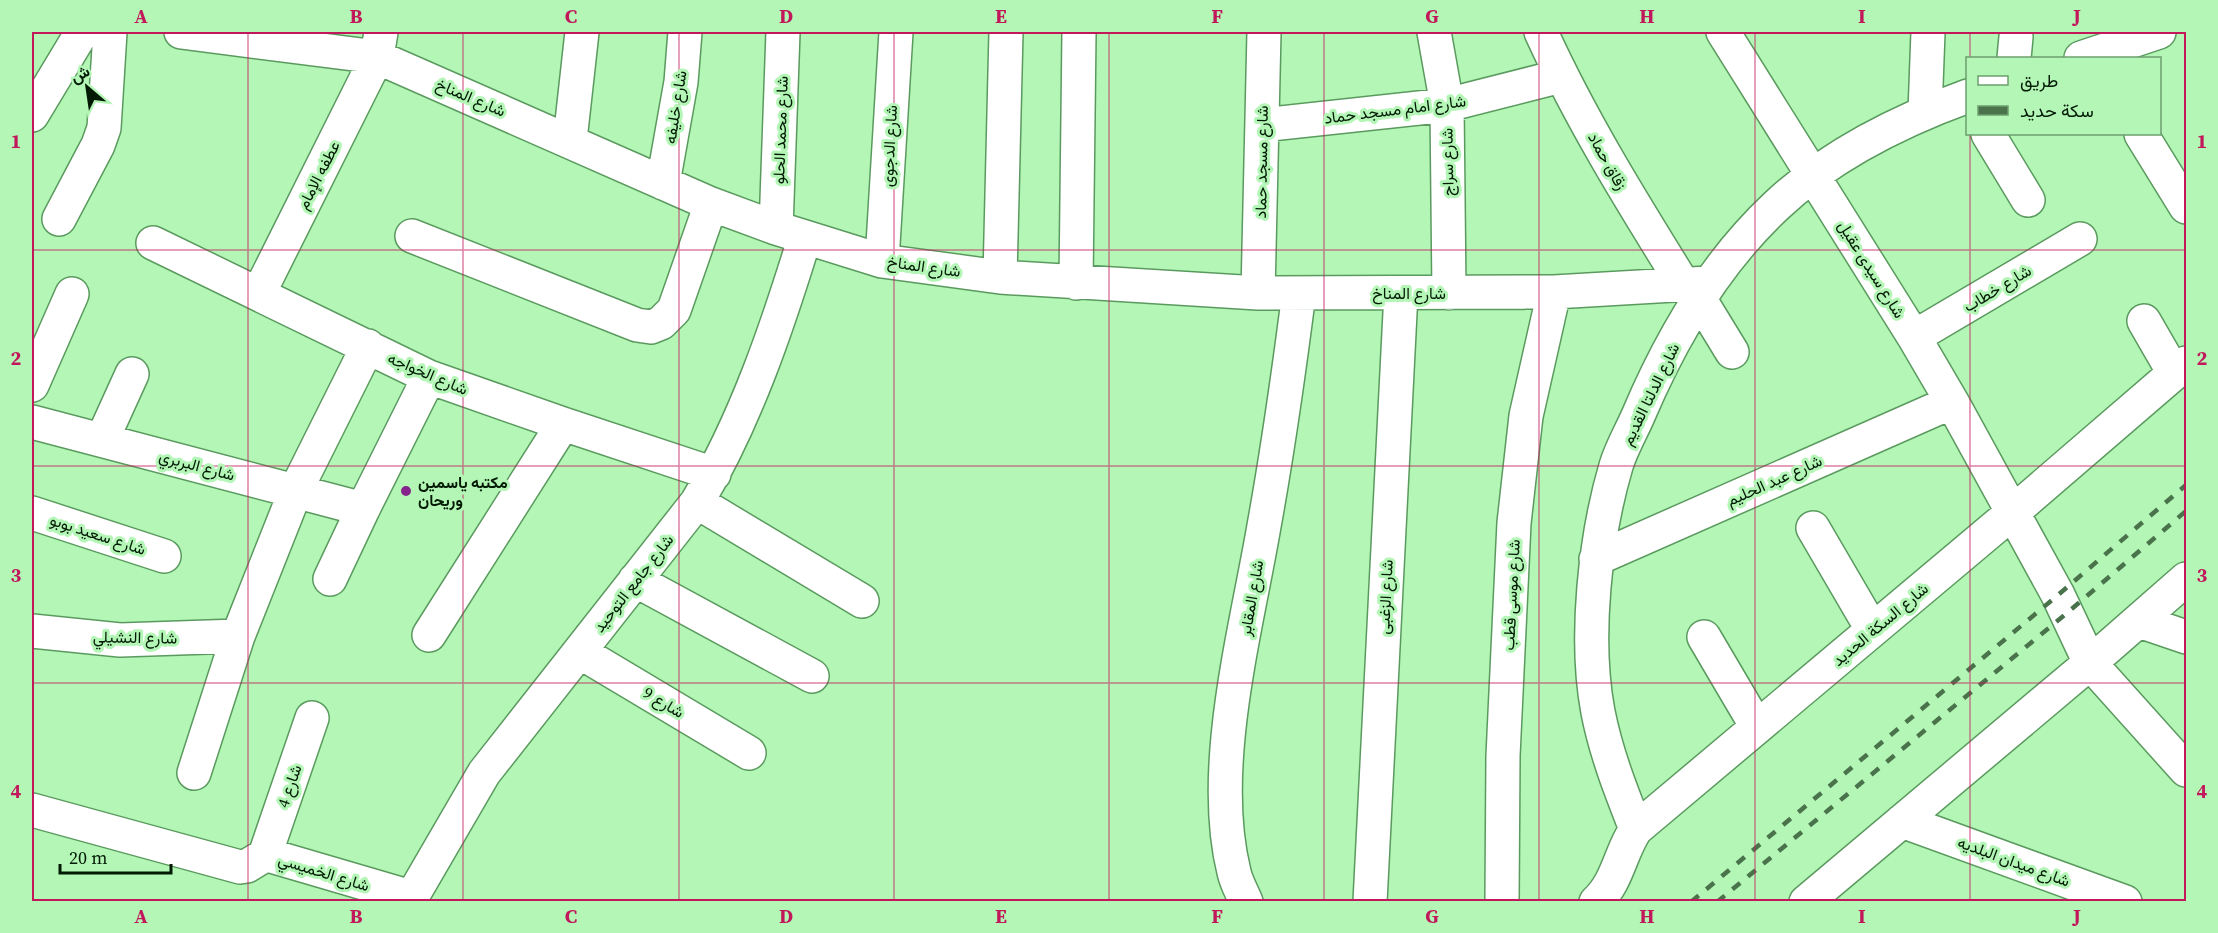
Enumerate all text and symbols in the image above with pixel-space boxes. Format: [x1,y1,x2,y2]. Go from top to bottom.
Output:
text: A [134,2,148,30]
text: B [349,2,363,30]
text: C [565,2,577,30]
text: D [779,2,793,30]
text: E [995,2,1007,30]
text: F [1211,2,1223,30]
text: G [1425,2,1439,30]
text: H [1639,2,1655,30]
text: I [1858,2,1866,30]
text: J [2071,2,2081,30]
north arrow [57,57,117,117]
legend [1966,57,2161,135]
text: ش [66,60,93,88]
text: طريق [2020,68,2058,93]
street label: شارع خليفه [658,69,693,145]
street label: شارع المناخ [432,72,509,122]
street label: شارع محمد الحلو [767,76,794,184]
street label: شارع امام مسجد حماد [1323,89,1467,130]
text: سكة حديد [2020,98,2094,123]
street label: شارع الدجوى [876,105,903,188]
street label: شارع مسجد حماد [1249,105,1274,219]
text: 1 [11,127,21,155]
text: 1 [2197,127,2207,155]
street label: شارع سراج [1435,128,1460,196]
street label: زقاق حماد [1583,128,1633,194]
street label: عطفه الإمام [291,137,345,213]
street label: شارع سيدى عقيل [1832,216,1911,323]
street label: شارع المناخ [886,250,962,283]
street label: شارع خطاب [1959,259,2036,318]
street label: شارع المناخ [1372,282,1446,305]
street label: شارع الدلتا القديم [1616,339,1685,449]
text: 2 [11,344,22,372]
text: 2 [2197,344,2208,372]
street label: شارع الخواجه [384,346,471,401]
street label: شارع البربري [156,444,237,489]
street label: شارع عبد الحليم [1723,449,1826,512]
place label: مكتبه ياسمين وريحان [418,471,508,511]
marker: مكتبه ياسمين وريحان [399,484,413,498]
street label: شارع سعيد بوبو [47,508,149,561]
street label: شارع جامع التوحيد [588,529,679,637]
street label: شارع موسى قطب [1497,539,1526,651]
street label: شارع المقابر [1233,558,1269,639]
street label: شارع الزغبى [1372,559,1399,635]
text: 3 [11,561,22,589]
text: 3 [2197,561,2208,589]
street label: شارع السكة الحديد [1827,577,1933,671]
street label: شارع النشيلي [93,625,177,652]
street label: شارع 9 [639,681,688,724]
street label: شارع 4 [271,762,307,811]
text: 4 [11,777,22,805]
text: 4 [2197,777,2208,805]
street label: شارع ميدان البلديه [1955,831,2073,892]
scale bar [60,837,171,875]
text: 20 m [69,845,107,870]
street label: شارع الخميسي [275,848,372,899]
text: A [134,902,148,930]
text: B [349,902,363,930]
text: C [565,902,577,930]
text: D [779,902,793,930]
text: E [995,902,1007,930]
text: F [1211,902,1223,930]
text: G [1425,902,1439,930]
text: H [1639,902,1655,930]
text: I [1858,902,1866,930]
text: J [2071,902,2081,930]

